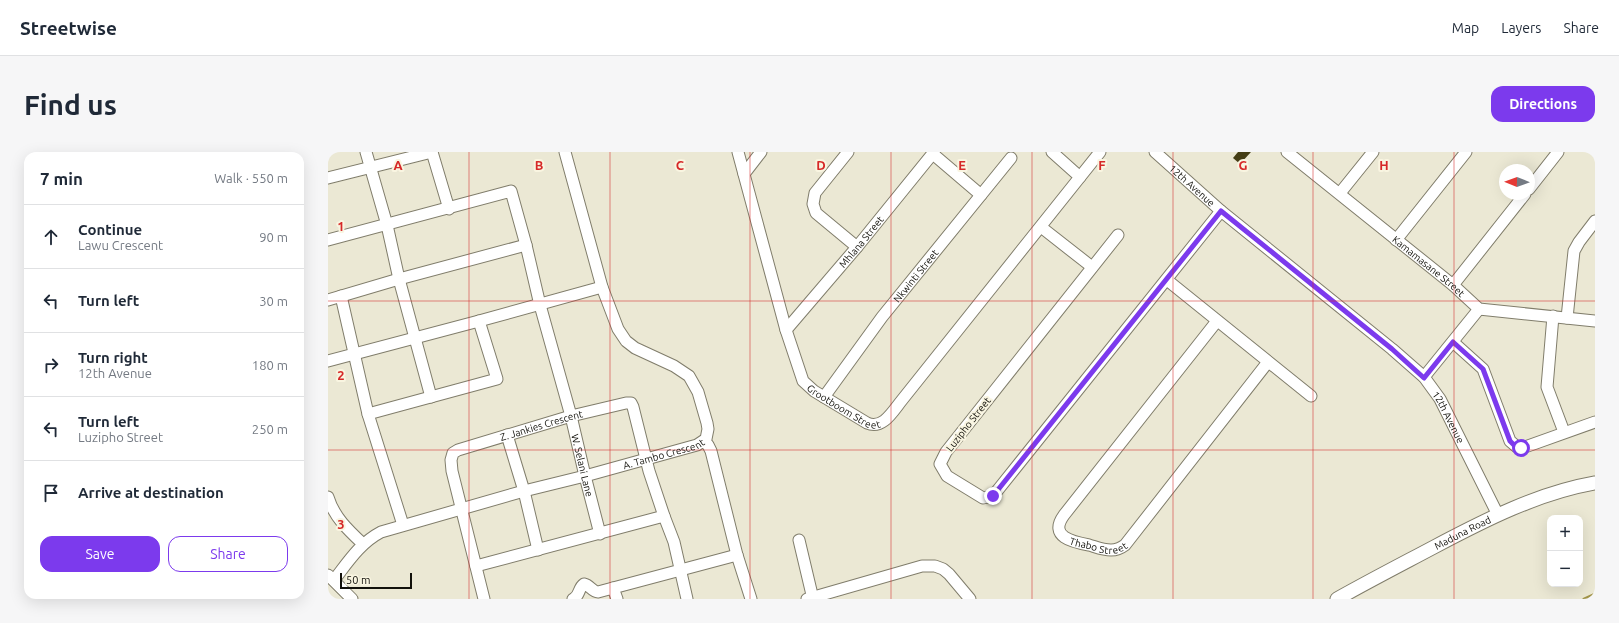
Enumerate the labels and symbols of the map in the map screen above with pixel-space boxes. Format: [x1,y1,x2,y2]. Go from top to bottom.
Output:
text: A [393,158,403,172]
text: B [535,158,544,172]
text: C [676,158,685,172]
text: D [816,158,826,172]
text: E [958,158,966,172]
text: F [1098,158,1106,172]
text: G [1239,158,1248,172]
text: H [1379,158,1389,172]
street label: 12th Avenue [1167,163,1217,209]
north arrow [1499,164,1535,200]
street label: Mhlana Street [837,214,886,270]
text: 1 [337,219,345,233]
street label: Kamamasane Street [1390,234,1467,299]
street label: Nkwinti Street [891,247,941,305]
text: 2 [337,368,345,382]
street label: Grootboom Street [805,382,882,431]
street label: 12th Avenue [1430,389,1466,445]
street label: Luzipho Street [944,395,993,453]
street label: Z. Jankies Crescent [499,408,584,443]
street label: W. Selani Lane [569,433,595,498]
street label: A. Tambo Crescent [622,437,707,471]
route start [1512,439,1530,457]
route end [984,487,1002,505]
street label: Maduna Road [1433,514,1493,552]
text: 3 [337,517,345,531]
street label: Thabo Street [1068,535,1130,556]
scale bar [340,571,412,590]

